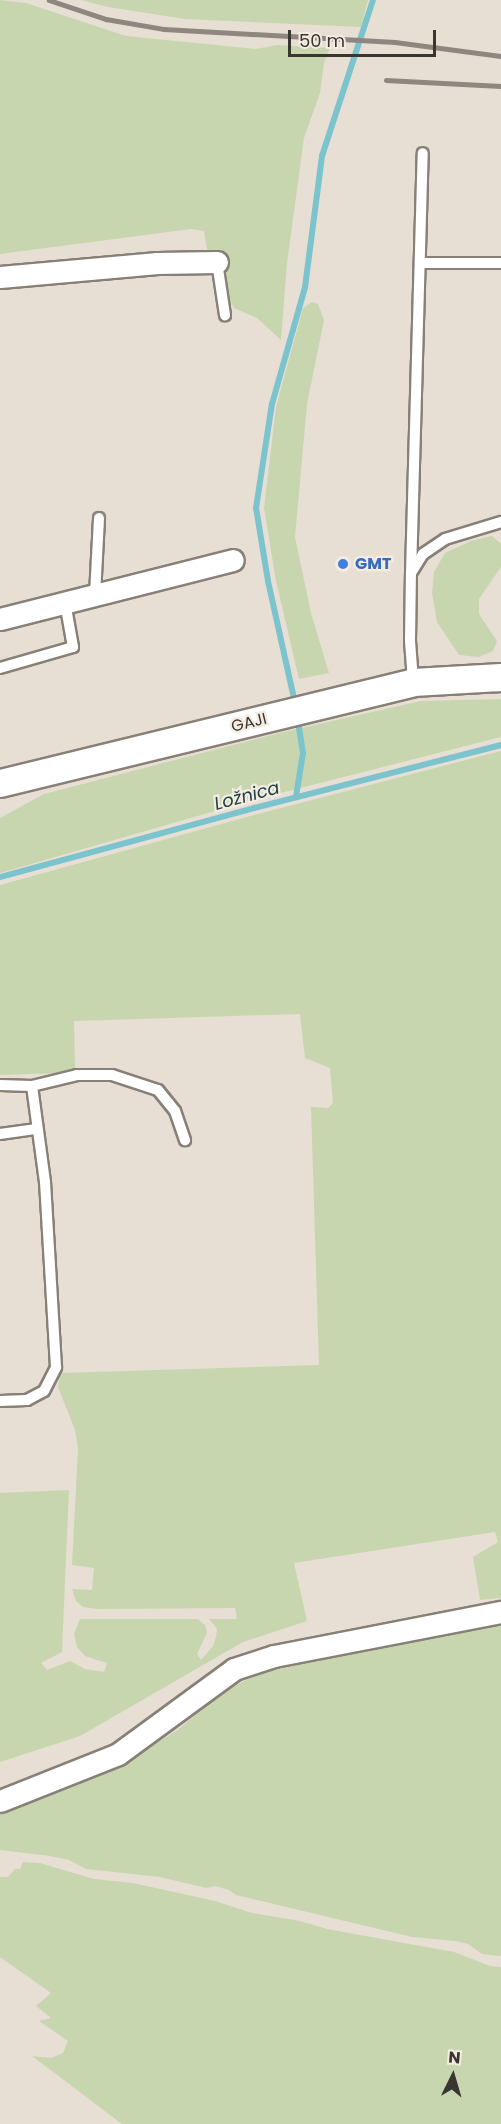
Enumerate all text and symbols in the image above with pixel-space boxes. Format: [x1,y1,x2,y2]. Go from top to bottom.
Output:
scale bar [291,18,440,56]
text: 50 m [299,28,345,53]
place label: GMT [355,554,391,574]
marker: GMT [336,557,350,571]
street label: GAJI [229,709,269,737]
water label: Ložnica [212,777,282,815]
north arrow [423,2046,483,2106]
text: N [448,2046,462,2070]

